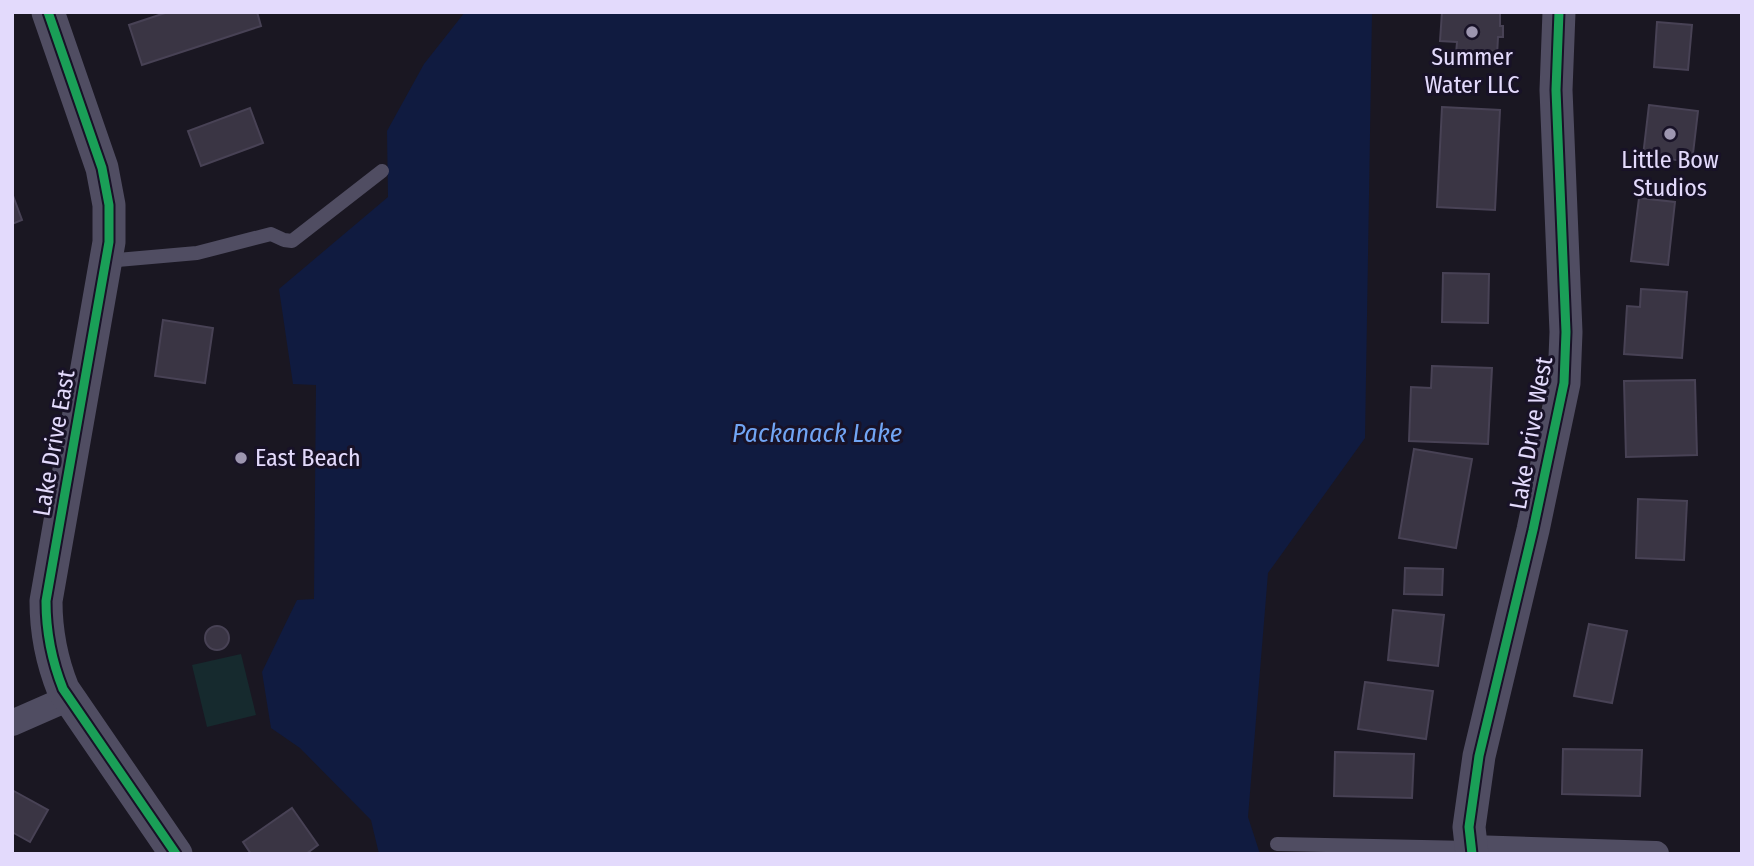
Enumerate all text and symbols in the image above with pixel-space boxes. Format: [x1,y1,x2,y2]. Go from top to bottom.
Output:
marker: Summer Water LLC [1464,24,1480,40]
place label: Summer Water LLC [1425,43,1519,99]
marker: Little Bow Studios [1662,126,1678,142]
place label: Little Bow Studios [1621,146,1719,202]
street label: Lake Drive West [1504,354,1558,512]
street label: Lake Drive East [27,368,81,518]
water label: Packanack Lake [732,418,902,449]
place label: East Beach [255,444,361,472]
marker: East Beach [233,450,249,466]

